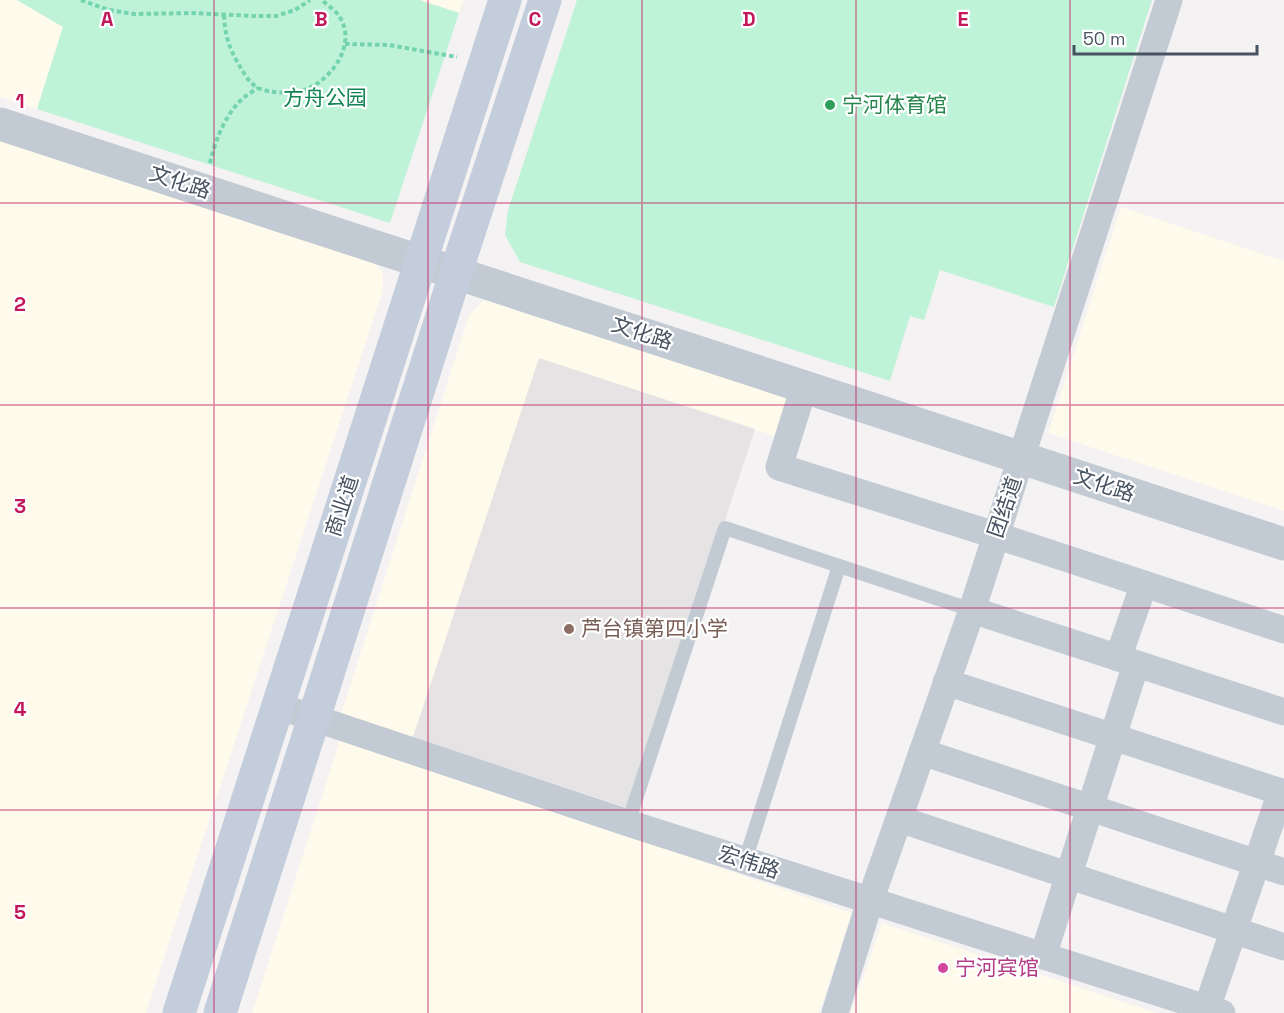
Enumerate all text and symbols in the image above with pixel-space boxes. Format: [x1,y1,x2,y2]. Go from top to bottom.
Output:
text: A [101,6,114,32]
text: B [314,6,328,32]
text: C [529,6,542,32]
text: D [742,6,756,32]
text: E [957,6,969,32]
scale bar [1074,18,1257,56]
text: 50 m [1083,27,1125,50]
park label: 方舟公园 [283,84,367,111]
text: 1 [15,88,25,114]
place label: 宁河体育馆 [842,91,947,118]
marker: 宁河体育馆 [823,98,837,112]
street label: 文化路 [146,159,214,204]
text: 2 [14,291,26,317]
street label: 文化路 [608,310,676,355]
street label: 文化路 [1070,462,1138,507]
street label: 商业道 [319,472,364,540]
street label: 团结道 [982,473,1028,541]
text: 3 [14,493,26,519]
place label: 芦台镇第四小学 [581,615,728,642]
marker: 芦台镇第四小学 [562,622,576,636]
text: 4 [14,696,27,722]
street label: 宏伟路 [715,839,783,884]
text: 5 [14,899,26,925]
place label: 宁河宾馆 [955,954,1039,981]
marker: 宁河宾馆 [936,961,950,975]

